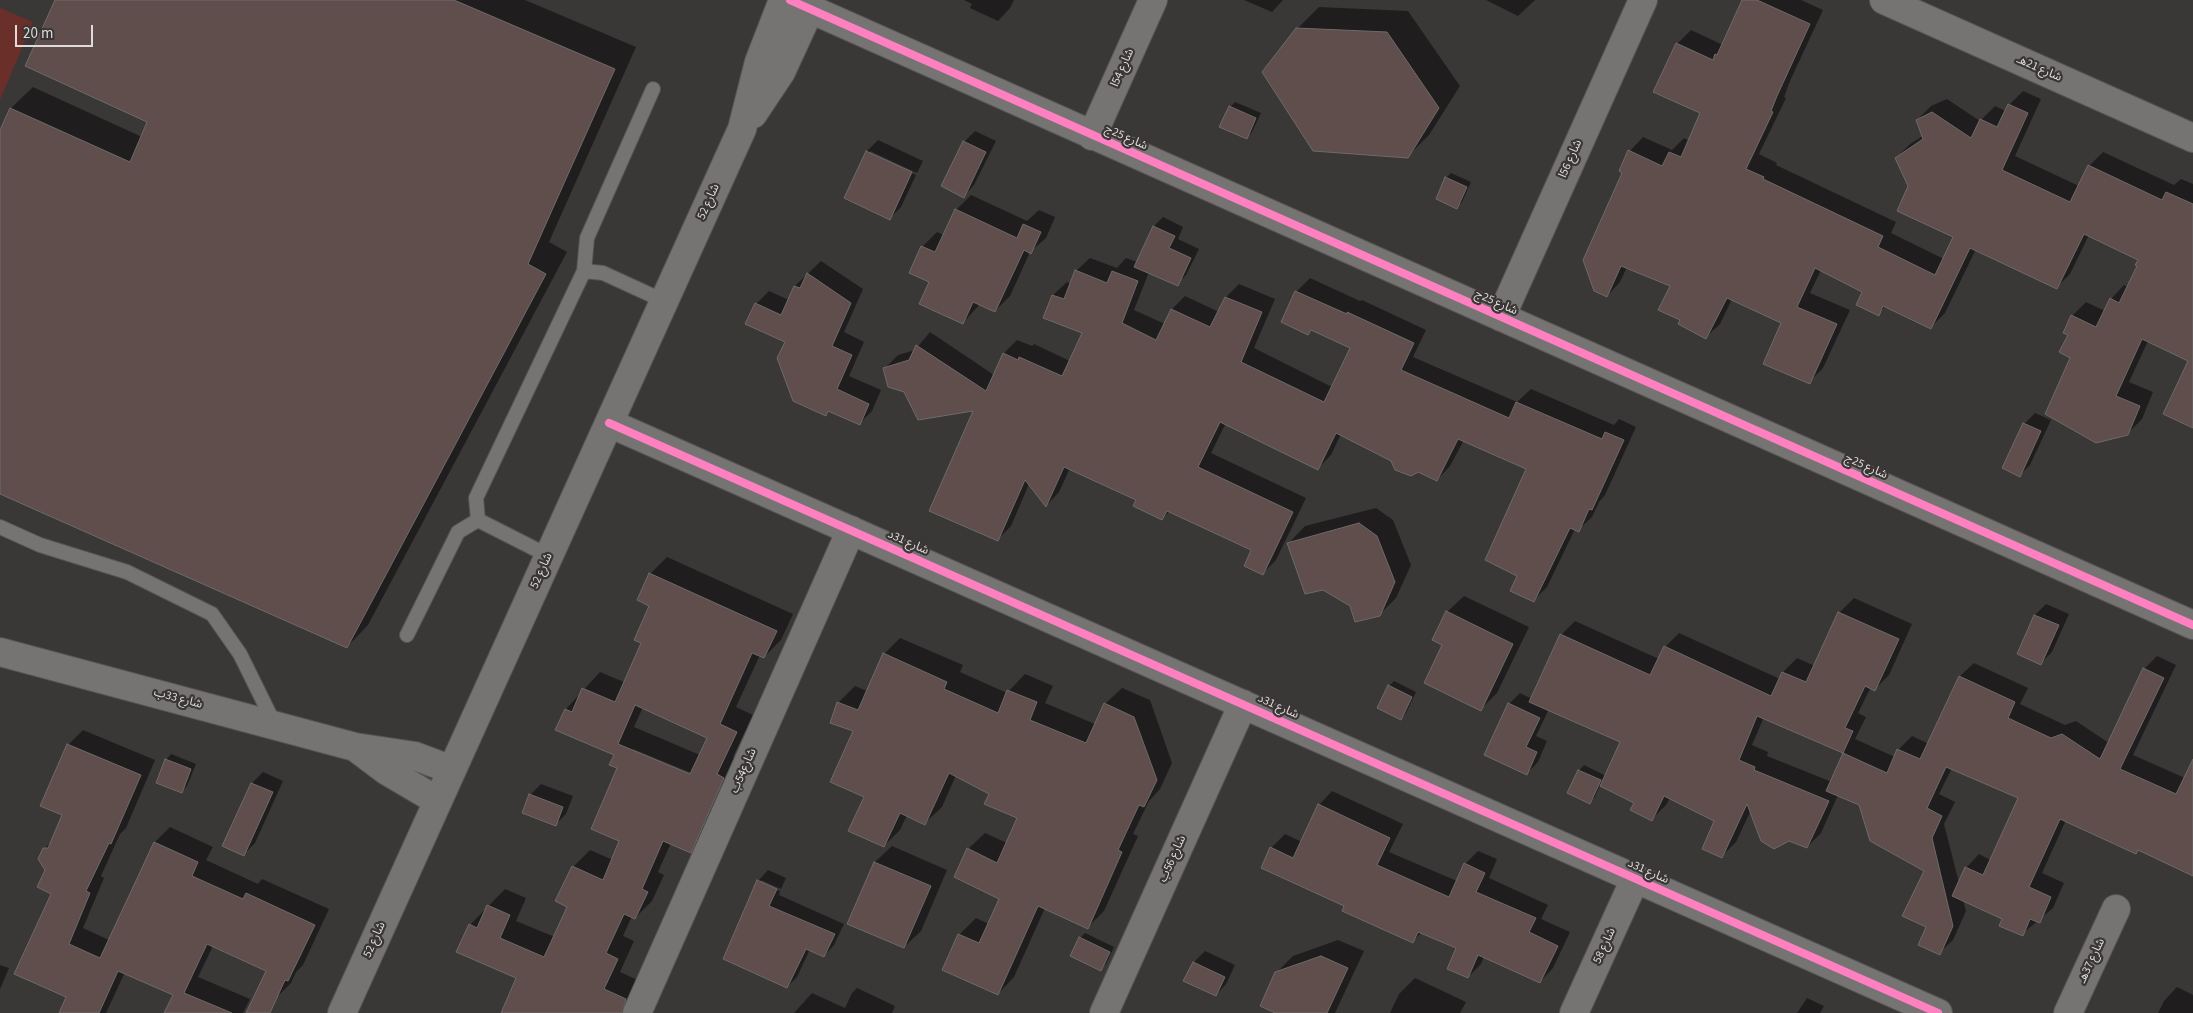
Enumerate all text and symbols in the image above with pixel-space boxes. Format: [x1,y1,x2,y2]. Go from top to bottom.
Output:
scale bar [18,15,95,47]
text: 20 m [23,23,53,44]
street label: شارع 54ا [1108,47,1138,89]
street label: شارع 21هـ [2014,53,2064,85]
street label: شارع 25ج [1102,122,1150,154]
street label: شارع 56ا [1556,138,1586,180]
street label: شارع 52 [695,182,723,222]
street label: شارع 25ج [1472,287,1520,319]
street label: شارع 25ج [1842,451,1890,483]
street label: شارع 31د [885,528,931,558]
street label: شارع 52 [528,551,556,591]
street label: شارع 33ب [152,686,204,712]
street label: شارع 31د [1255,692,1301,722]
street label: شارع54ب [728,746,760,796]
street label: شارع 56ب [1156,833,1190,885]
street label: شارع 31د [1625,857,1671,887]
street label: شارع 52 [361,920,389,960]
street label: شارع 58 [1591,926,1619,966]
street label: شارع 37هـ [2075,936,2109,986]

